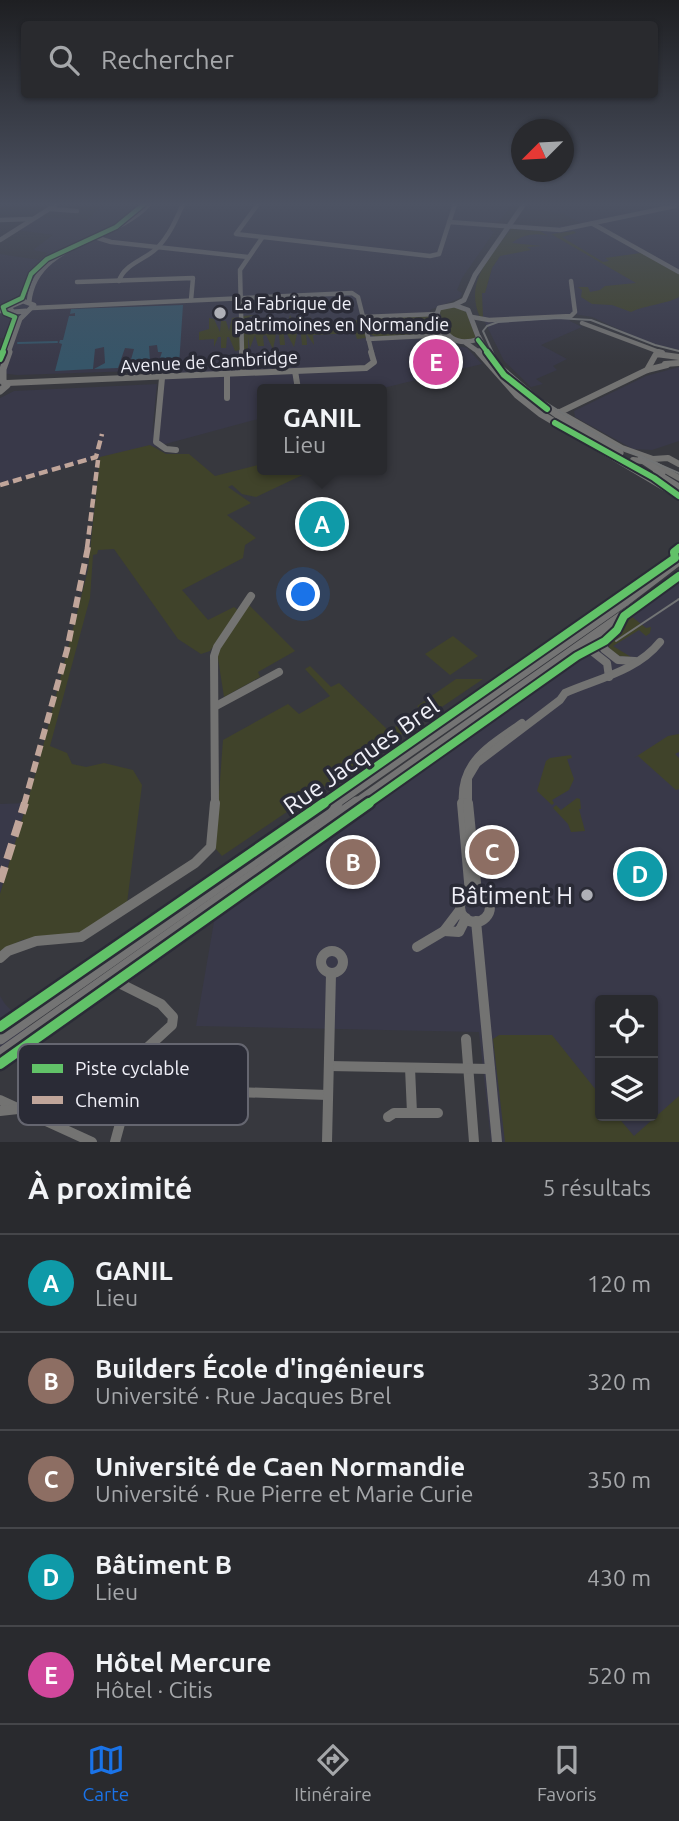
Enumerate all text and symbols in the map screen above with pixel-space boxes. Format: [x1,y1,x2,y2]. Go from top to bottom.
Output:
search box [21,21,658,98]
icon: search [45,41,83,79]
text: Rechercher [101,45,234,74]
north arrow [511,119,574,182]
place label: La Fabrique de patrimoines en Normandie [234,293,449,334]
marker: La Fabrique de patrimoines en Normandie [212,305,228,321]
pin: E [413,336,459,388]
street label: Avenue de Cambridge [120,346,298,376]
popup [257,384,387,475]
text: GANIL [283,403,361,432]
text: Lieu [283,432,326,457]
pin: A [299,498,345,550]
your location [286,577,320,611]
street label: Rue Jacques Brel [278,692,444,820]
pin: C [469,826,515,878]
pin: B [330,836,376,888]
pin: D [617,848,663,900]
place label: Bâtiment H [451,882,573,909]
marker: Bâtiment H [579,887,595,903]
map controls [595,995,658,1121]
button: locate [595,995,658,1058]
legend [18,1044,248,1125]
text: Piste cyclable [75,1057,190,1079]
button: layers [595,1058,658,1121]
text: Chemin [75,1089,140,1111]
text: À proximité [28,1171,192,1205]
text: 5 résultats [542,1175,651,1200]
text: GANIL [95,1256,173,1285]
text: A [43,1271,59,1296]
text: 120 m [587,1271,651,1296]
text: Lieu [95,1285,138,1310]
text: Builders École d'ingénieurs [95,1354,425,1383]
text: B [43,1369,59,1394]
text: 320 m [587,1369,651,1394]
text: Université · Rue Jacques Brel [95,1383,391,1408]
text: Université de Caen Normandie [95,1452,465,1481]
text: C [44,1467,58,1492]
text: 350 m [587,1467,651,1492]
text: Université · Rue Pierre et Marie Curie [95,1481,473,1506]
text: Bâtiment B [95,1550,232,1579]
text: D [43,1565,59,1590]
text: 430 m [587,1565,651,1590]
text: Lieu [95,1579,138,1604]
text: Hôtel Mercure [95,1648,271,1677]
text: E [44,1663,58,1688]
text: 520 m [587,1663,651,1688]
text: Hôtel · Citis [95,1677,213,1702]
tab: Carte [83,1741,129,1805]
tab: Itinéraire [294,1741,372,1805]
tab: Favoris [537,1741,596,1805]

